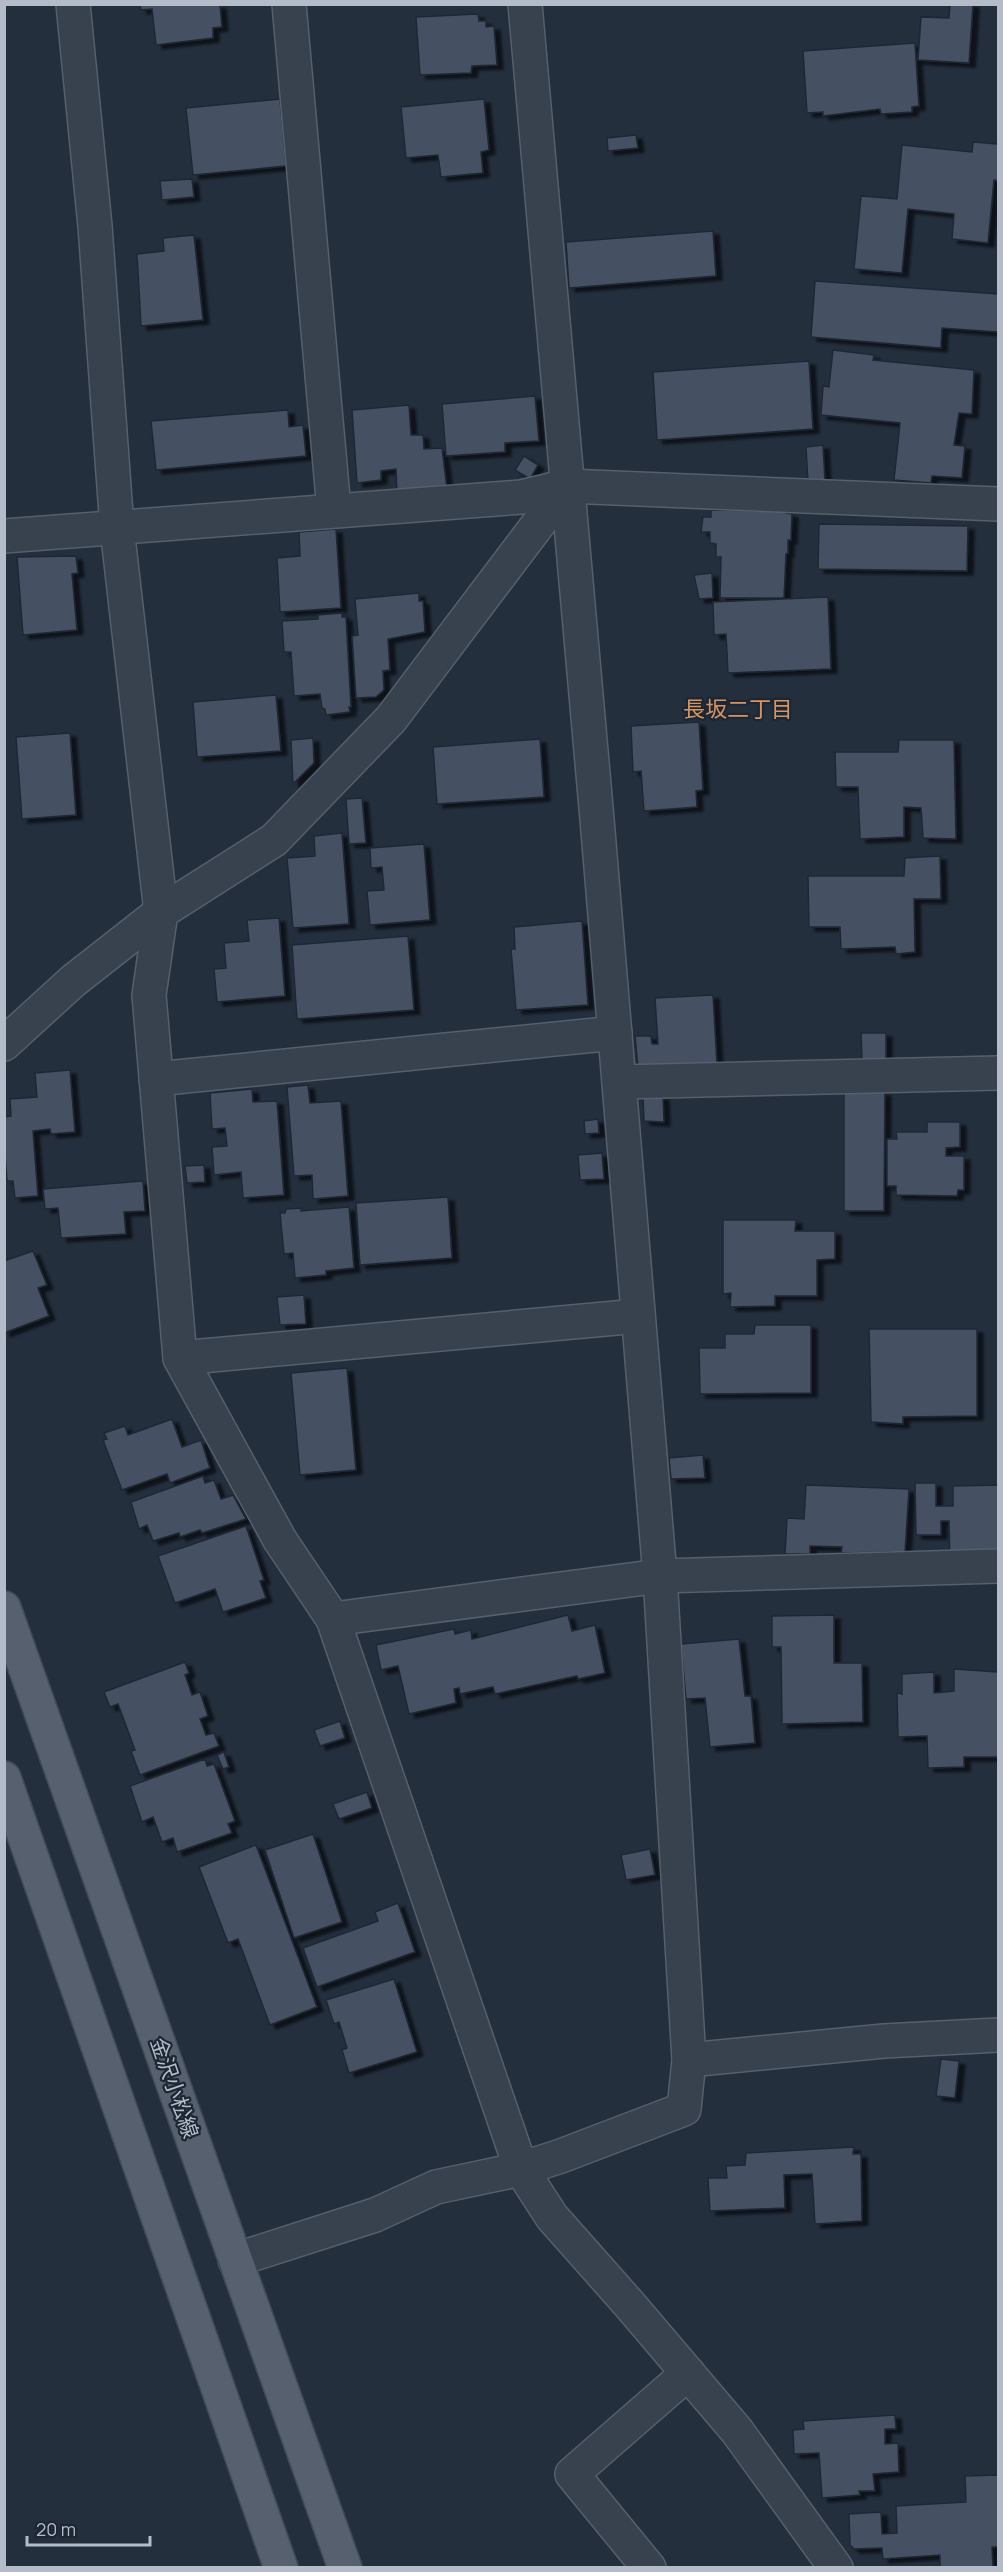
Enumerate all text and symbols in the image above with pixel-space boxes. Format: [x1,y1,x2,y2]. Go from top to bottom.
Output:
district label: 長坂二丁目 [683,694,793,724]
street label: 金沢小松線 [145,2033,205,2142]
scale bar [27,2509,150,2547]
text: 20 m [36,2517,76,2541]

